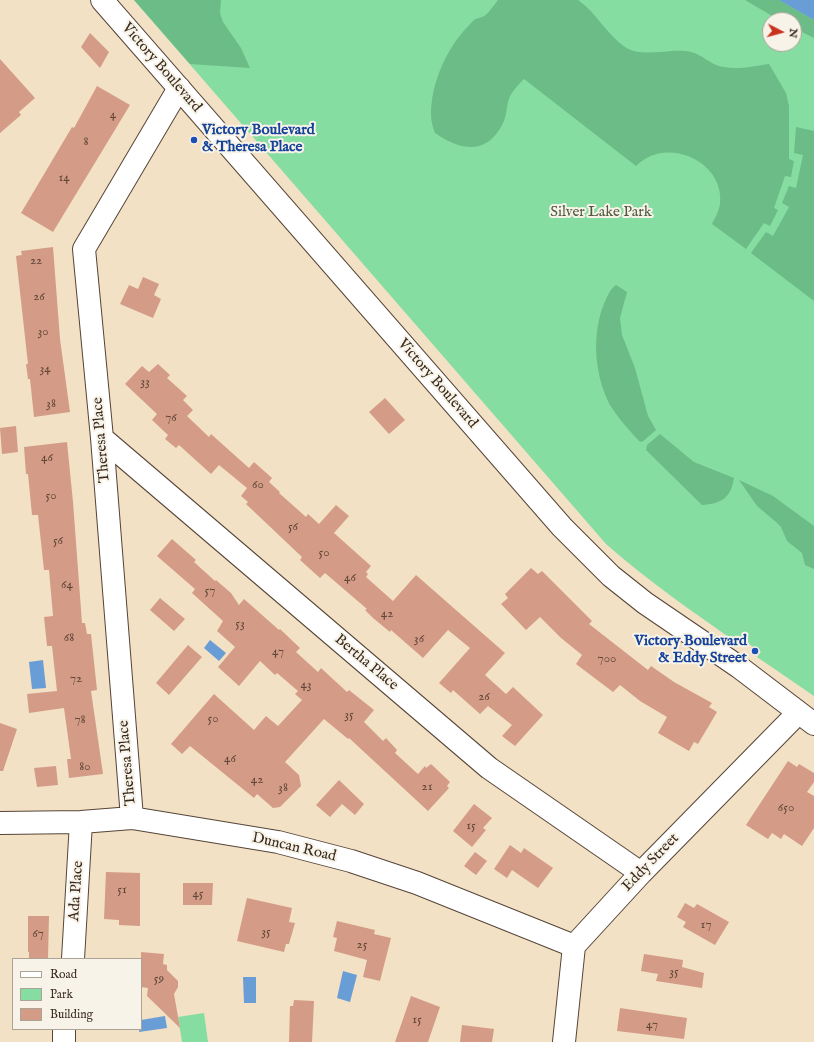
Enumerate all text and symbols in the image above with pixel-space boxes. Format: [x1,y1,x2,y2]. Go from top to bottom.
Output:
north arrow [762,12,802,52]
street label: Victory Boulevard [117,20,205,116]
text: N [785,28,800,39]
house number: 4 [110,107,116,123]
place label: Victory Boulevard & Theresa Place [202,122,315,157]
house number: 8 [83,134,89,150]
marker: Victory Boulevard & Theresa Place [189,135,199,145]
house number: 14 [58,170,70,186]
park label: Silver Lake Park [550,204,652,222]
house number: 22 [30,253,42,269]
house number: 26 [33,289,45,305]
house number: 30 [37,324,49,340]
street label: Victory Boulevard [393,336,481,432]
house number: 34 [39,361,51,377]
house number: 33 [140,374,150,390]
house number: 38 [46,396,56,412]
street label: Theresa Place [89,396,115,484]
house number: 76 [165,410,177,426]
house number: 46 [41,450,53,466]
house number: 60 [252,477,264,493]
house number: 50 [45,488,57,504]
house number: 56 [288,519,298,535]
house number: 56 [53,533,63,549]
house number: 50 [318,545,330,561]
house number: 46 [344,570,356,586]
house number: 64 [61,577,73,593]
house number: 57 [205,583,215,599]
house number: 42 [381,606,393,622]
house number: 53 [235,616,245,632]
house number: 68 [64,630,74,646]
street label: Bertha Place [330,631,402,695]
house number: 36 [414,631,424,647]
place label: Victory Boulevard & Eddy Street [634,633,747,668]
house number: 47 [272,644,284,660]
marker: Victory Boulevard & Eddy Street [750,646,760,656]
house number: 700 [598,651,616,667]
house number: 72 [70,671,82,687]
house number: 43 [300,677,312,693]
house number: 26 [478,689,490,705]
house number: 35 [344,707,354,723]
house number: 50 [207,711,219,727]
house number: 78 [74,712,86,728]
street label: Theresa Place [115,719,141,807]
house number: 46 [224,751,236,767]
house number: 80 [79,759,91,775]
house number: 42 [251,772,263,788]
house number: 21 [422,779,432,795]
house number: 38 [278,780,288,796]
house number: 650 [778,800,794,816]
house number: 15 [466,818,476,834]
street label: Duncan Road [250,830,338,866]
street label: Eddy Street [619,830,683,896]
street label: Ada Place [66,860,88,922]
house number: 51 [117,882,127,898]
house number: 45 [192,886,204,902]
house number: 17 [701,917,711,933]
house number: 35 [261,924,271,940]
house number: 67 [32,926,44,942]
house number: 25 [357,937,367,953]
legend [12,958,142,1030]
house number: 35 [669,964,679,980]
text: Road [50,967,77,982]
house number: 59 [154,971,164,987]
text: Park [50,987,73,1002]
text: Building [50,1007,93,1022]
house number: 15 [412,1012,422,1028]
house number: 47 [646,1017,658,1033]

